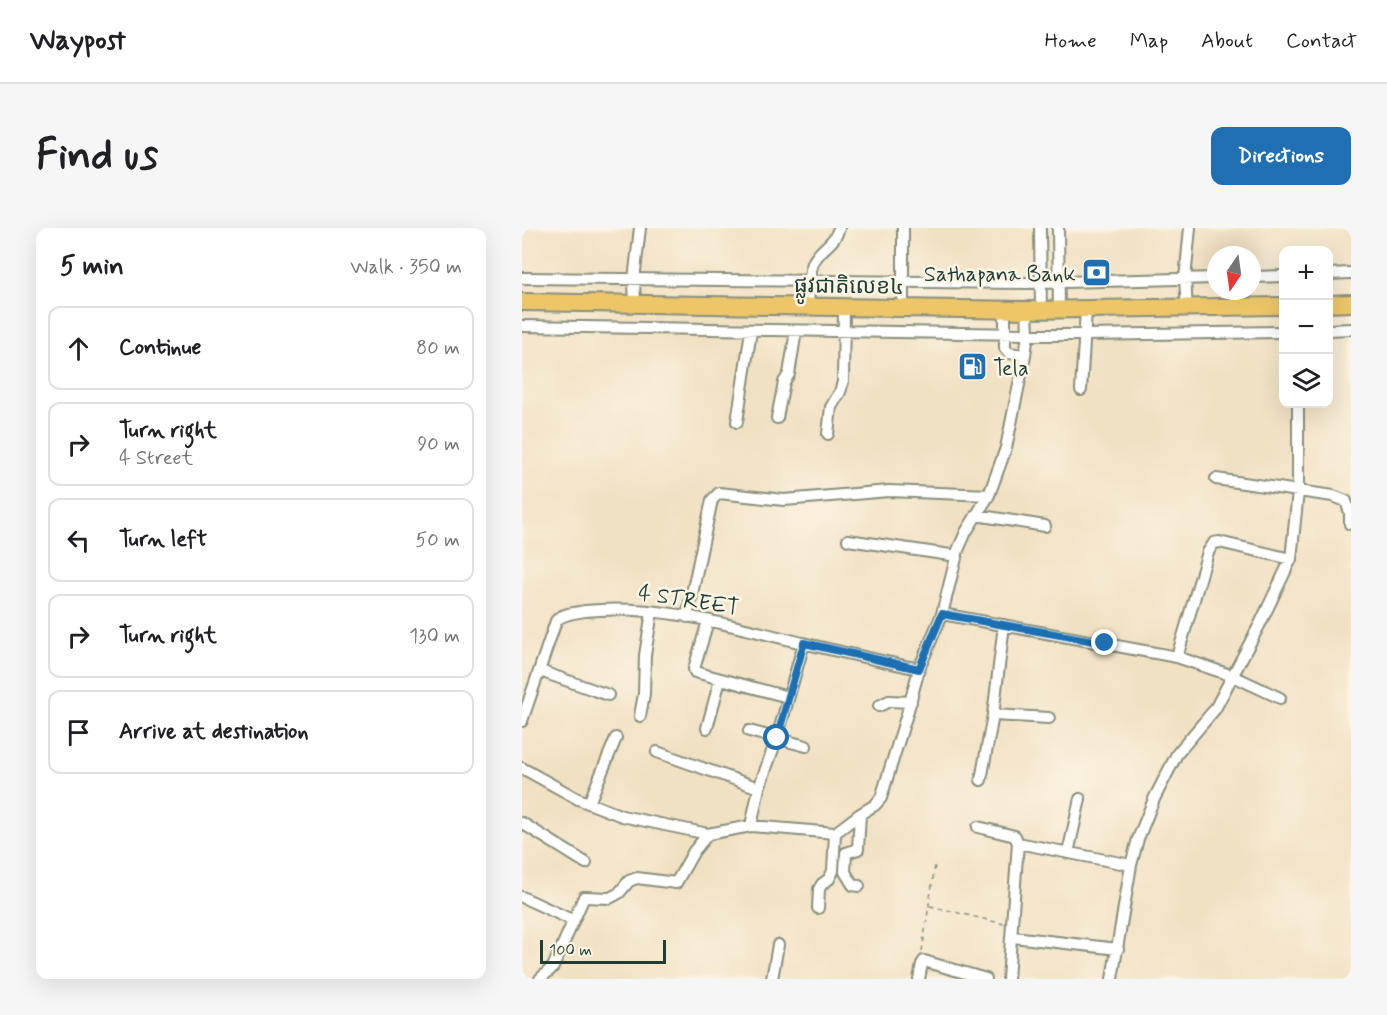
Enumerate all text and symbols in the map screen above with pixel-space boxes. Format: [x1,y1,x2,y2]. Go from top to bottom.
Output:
text: Waypost [30,23,126,60]
text: Home [1045,27,1097,55]
text: Map [1130,27,1168,55]
text: About [1201,27,1253,55]
text: Contact [1286,27,1357,55]
button: Directions [1211,127,1351,185]
text: Find us [36,129,158,184]
north arrow [1207,246,1261,300]
map controls [1279,246,1333,408]
button: + [1279,246,1333,300]
text: 5 min [60,250,124,284]
text: Walk · 350 m [350,254,462,281]
bank icon: Sathapana Bank [1081,257,1113,289]
place label: Sathapana Bank [924,261,1076,289]
street label: ផ្លូវជាតិលេខ៤ [794,272,904,306]
button: − [1279,300,1333,354]
icon: ahead [62,332,95,365]
text: Continue [119,334,201,362]
text: 80 m [416,335,460,362]
fuel station icon: Tela [956,351,988,383]
button: layers [1279,354,1333,408]
place label: Tela [993,355,1029,383]
text: Turn right [119,417,217,445]
icon: right [62,428,95,461]
text: 90 m [417,431,460,458]
text: 4 Street [119,445,193,472]
icon: left [62,524,95,557]
text: Turn left [119,526,207,554]
text: 50 m [415,527,460,554]
street label: 4 STREET [636,579,741,623]
icon: right [62,620,95,653]
text: Turn right [119,622,217,650]
text: 130 m [409,623,460,650]
route end [1091,629,1117,655]
icon: arrive [62,716,95,749]
text: Arrive at destination [119,718,309,746]
route start [763,724,789,750]
scale bar [540,937,666,964]
text: 100 m [549,940,592,961]

